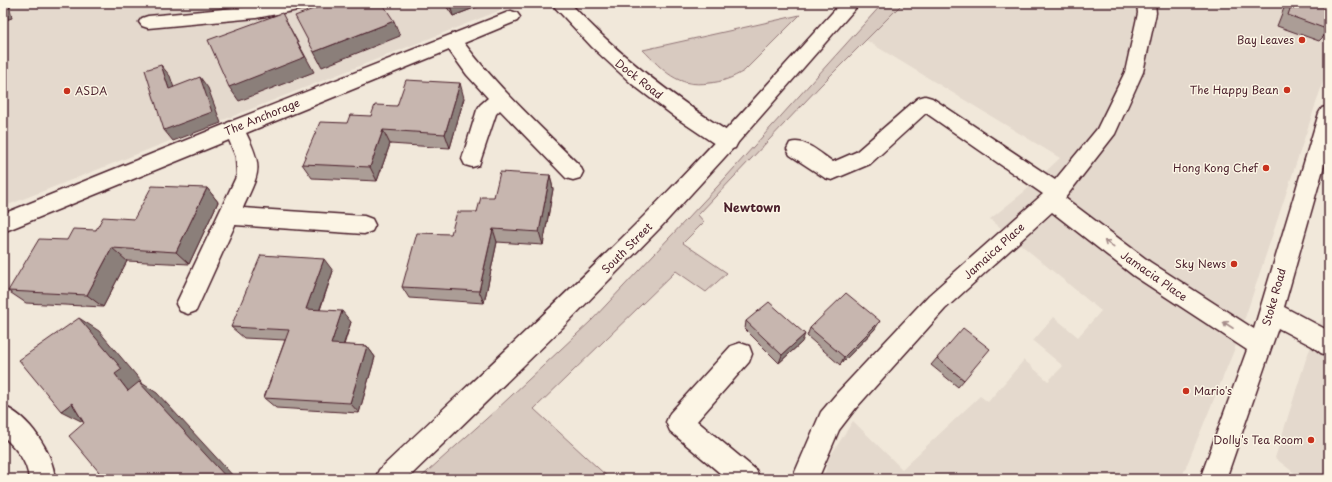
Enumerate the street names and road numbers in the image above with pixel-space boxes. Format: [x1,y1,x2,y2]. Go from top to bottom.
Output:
street label: Dock Road [612,54,667,103]
street label: The Anchorage [221,94,302,139]
street label: South Street [597,218,656,277]
street label: Jamaica Place [959,218,1028,283]
street label: Jamacia Place [1118,246,1191,305]
street label: Stoke Road [1257,266,1290,328]

